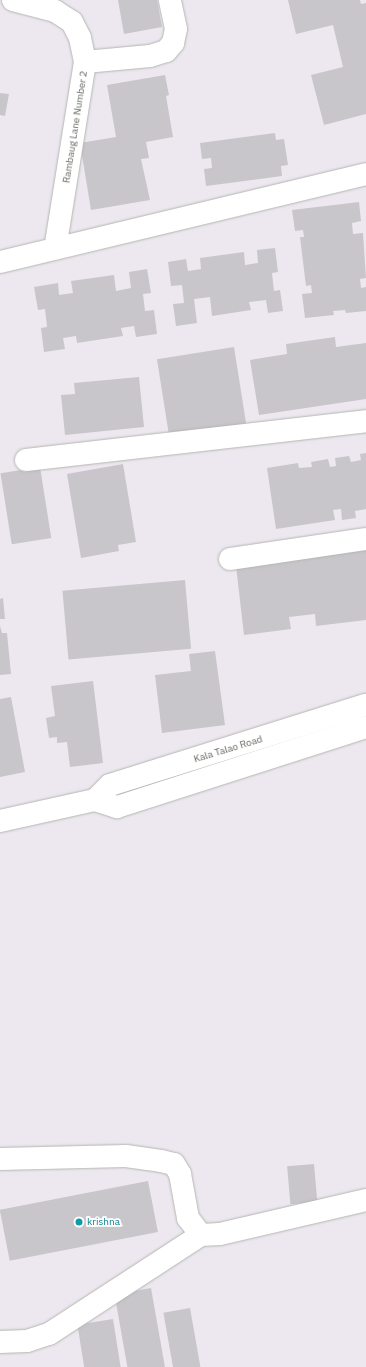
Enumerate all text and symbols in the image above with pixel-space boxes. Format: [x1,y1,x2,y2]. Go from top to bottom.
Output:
street label: Rambaug Lane Number 2 [60,70,90,184]
street label: Kala Talao Road [192,733,264,765]
place label: krishna [87,1216,120,1228]
marker: krishna [74,1217,84,1227]

